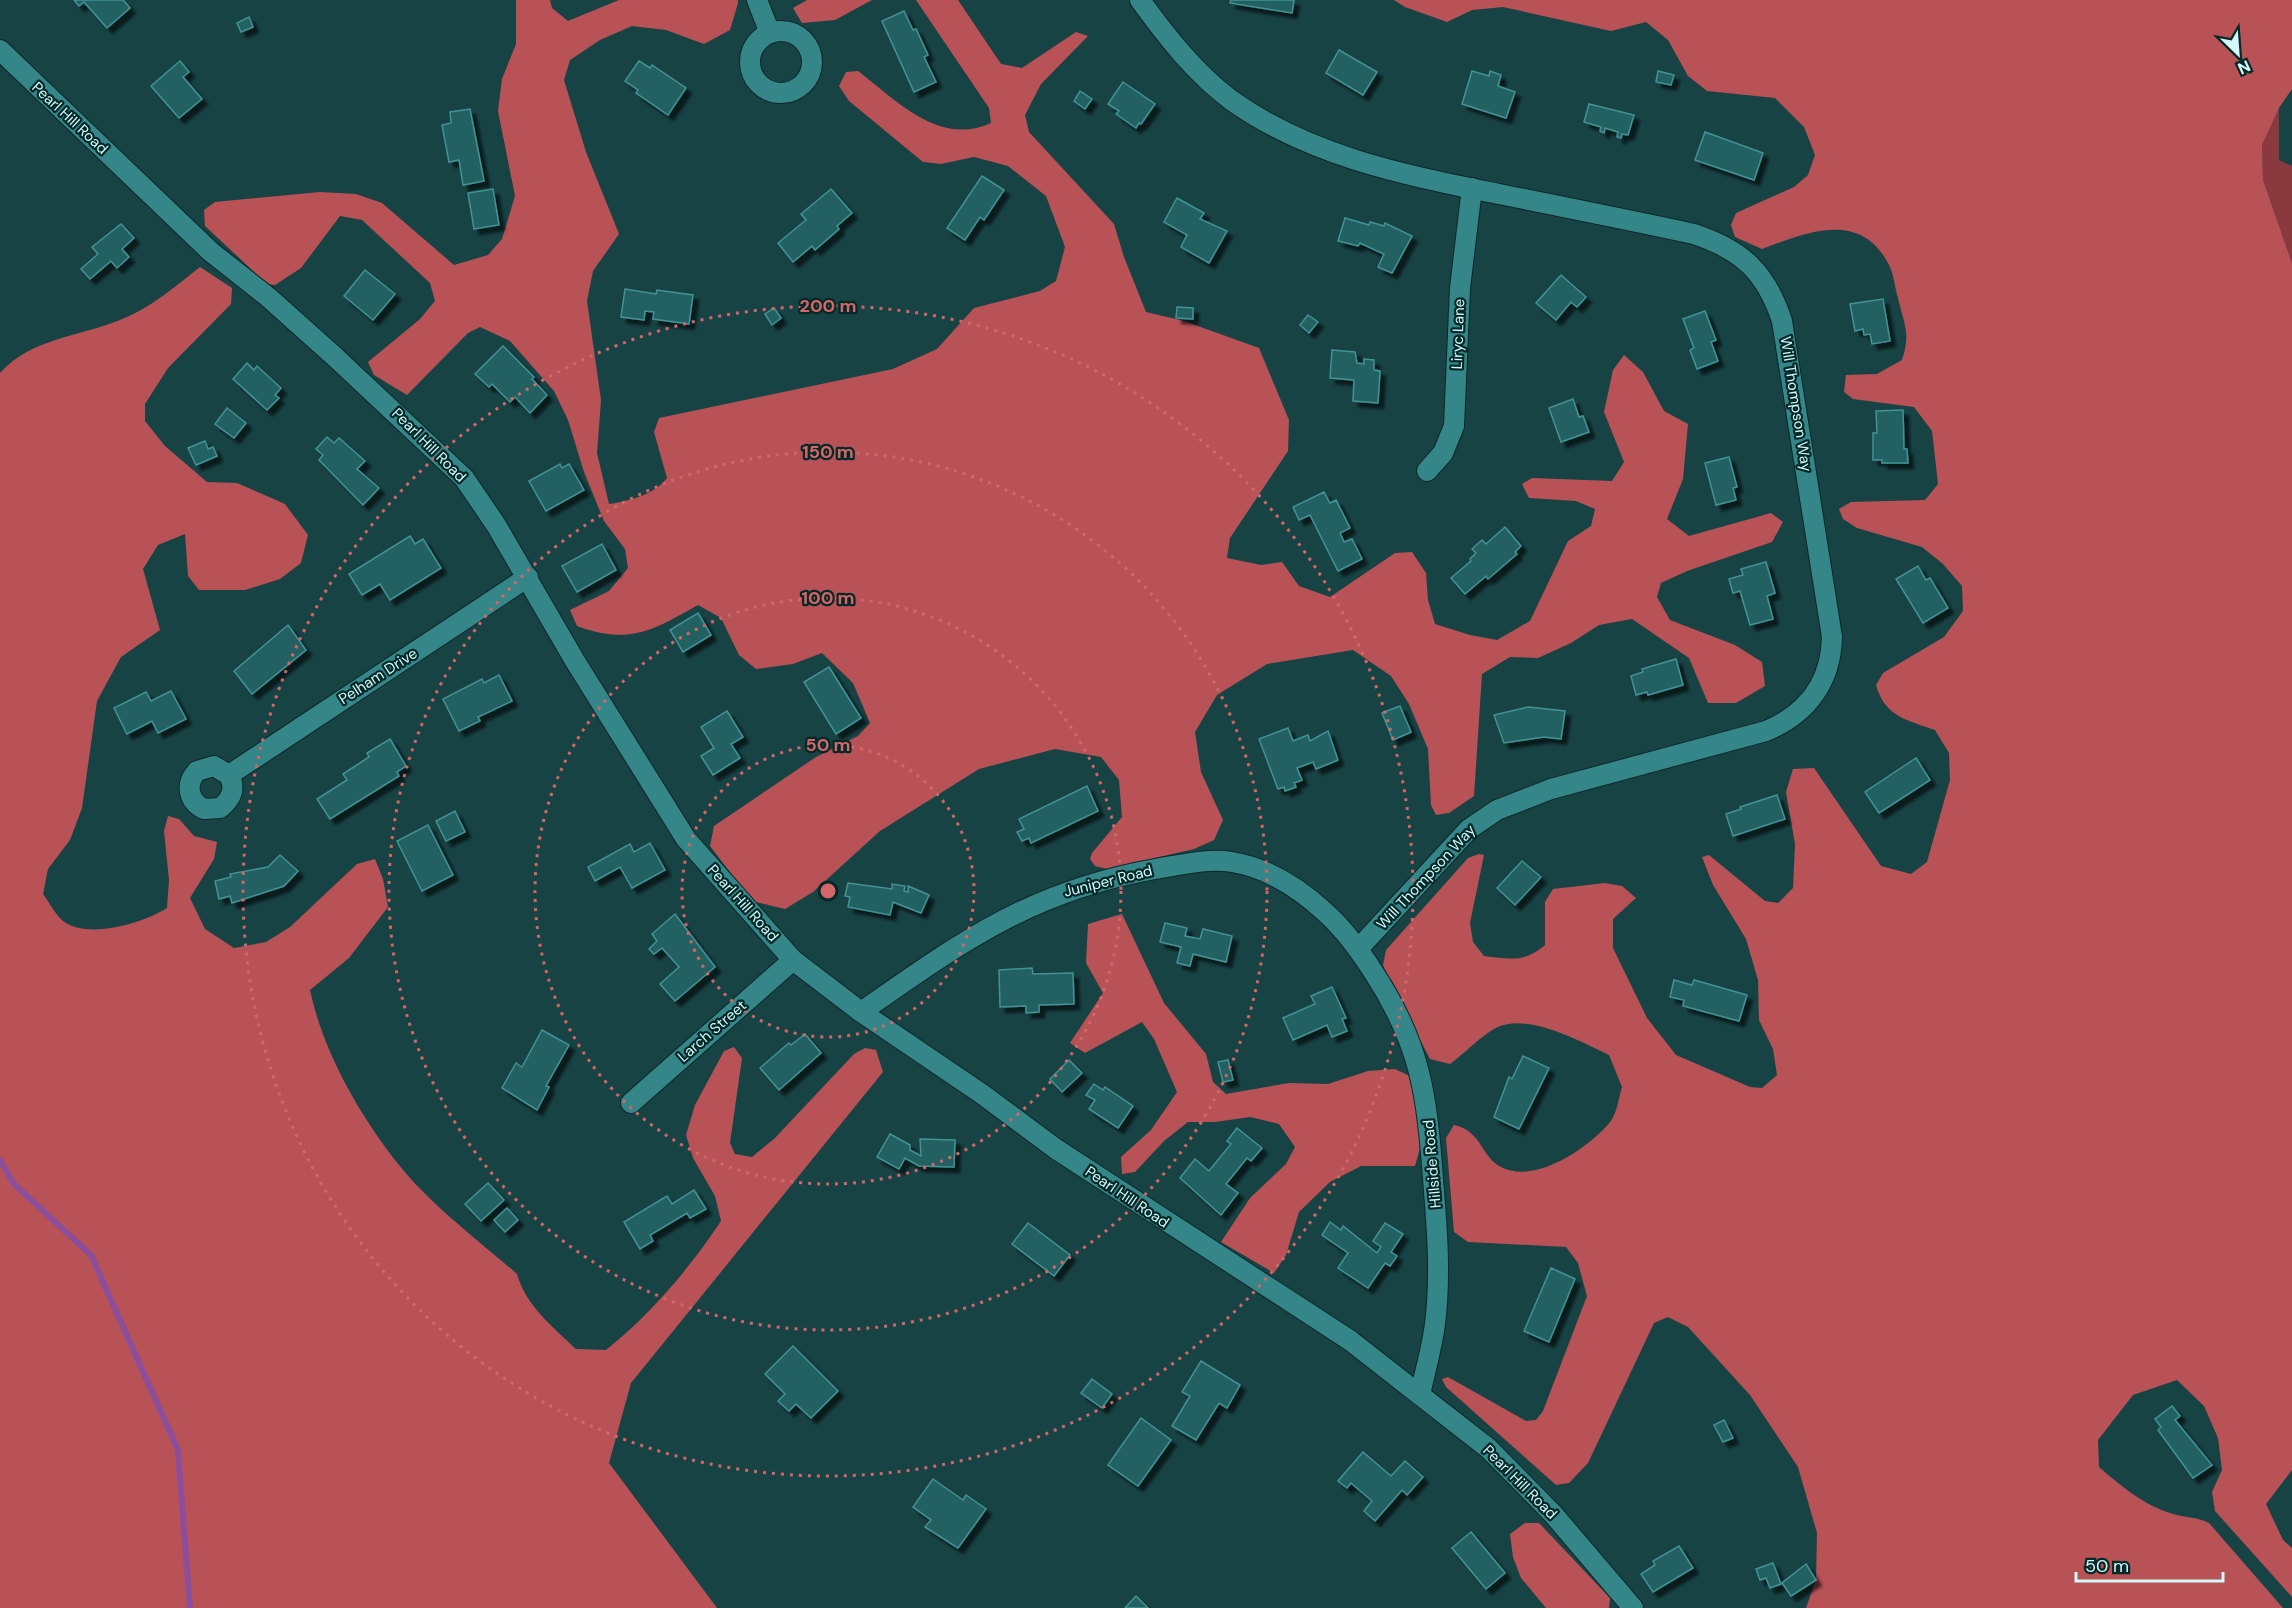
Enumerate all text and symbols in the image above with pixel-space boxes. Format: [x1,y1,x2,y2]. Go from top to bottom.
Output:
north arrow [2208,24,2268,84]
text: N [2234,55,2254,79]
street label: Pearl Hill Road [28,78,112,158]
text: 200 m [800,294,856,318]
street label: Liryc Lane [1447,298,1469,370]
street label: Will Thompson Way [1775,335,1817,474]
street label: Pearl Hill Road [388,404,470,486]
text: 150 m [802,440,854,464]
text: 100 m [801,586,855,610]
street label: Pelham Drive [335,643,421,709]
text: 50 m [805,733,851,757]
street label: Will Thompson Way [1372,820,1480,934]
street label: Pearl Hill Road [703,860,783,946]
street label: Juniper Road [1062,860,1154,902]
centre of rings [818,881,838,901]
street label: Larch Street [673,995,751,1066]
street label: Hillside Road [1418,1119,1446,1209]
street label: Pearl Hill Road [1081,1162,1173,1232]
street label: Pearl Hill Road [1479,1441,1561,1523]
scale bar [2076,1545,2223,1583]
text: 50 m [2085,1554,2129,1578]

